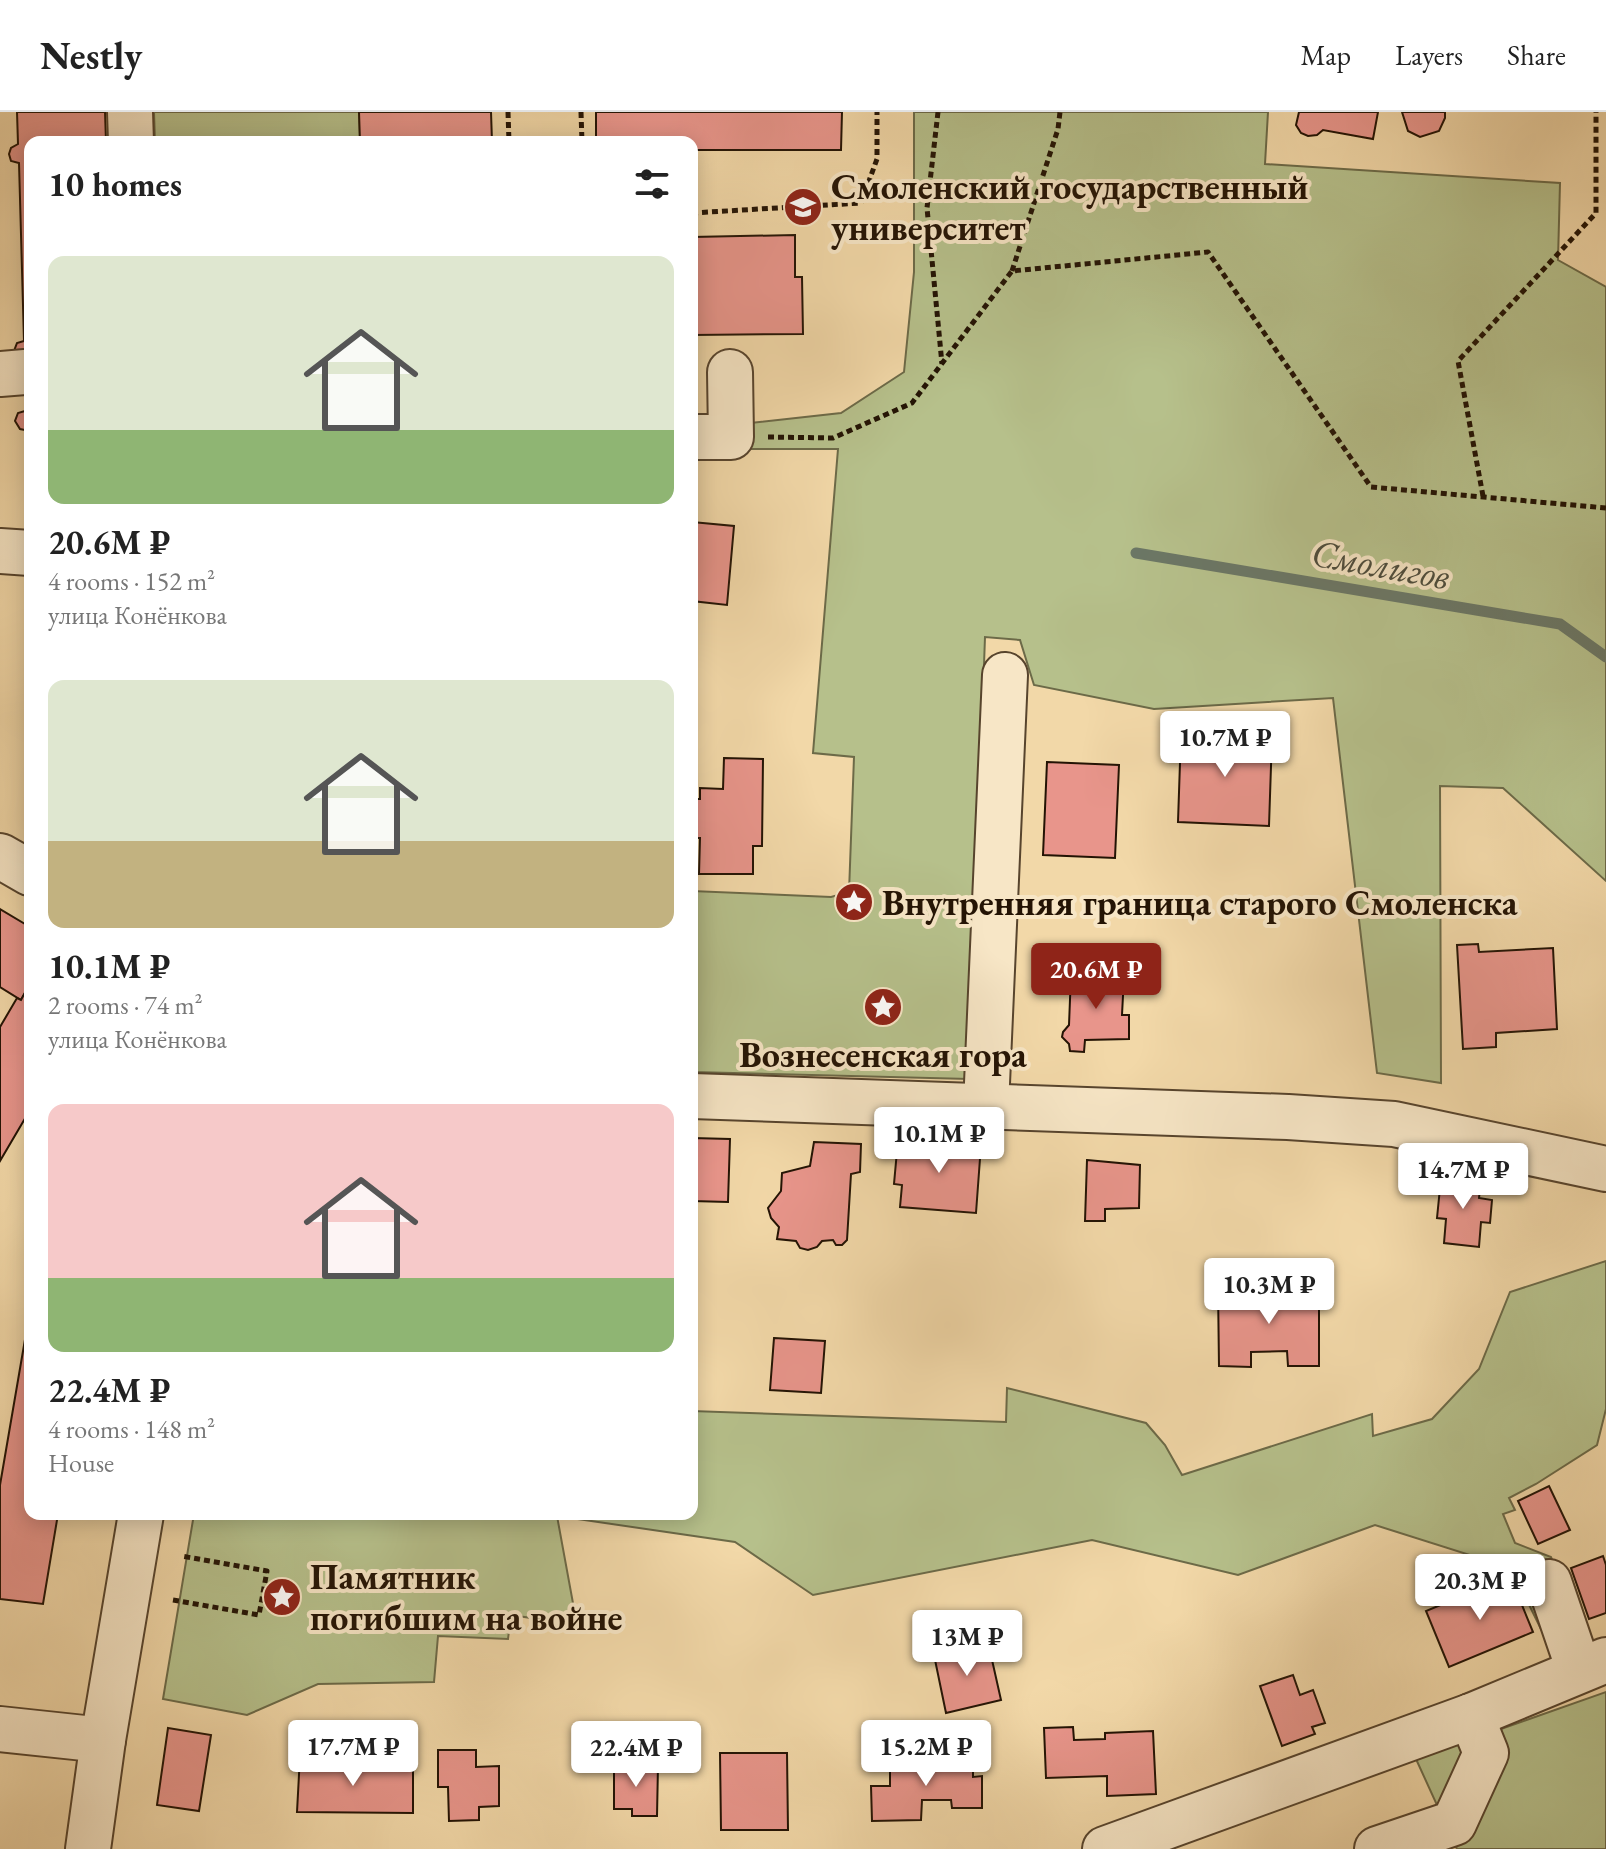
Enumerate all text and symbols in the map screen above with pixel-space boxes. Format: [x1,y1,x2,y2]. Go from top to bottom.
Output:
text: Nestly [40,31,142,80]
text: Map [1301,37,1351,73]
text: Layers [1395,37,1463,73]
text: Share [1507,37,1566,73]
text: 10 homes [48,162,182,206]
icon: filters [630,162,674,206]
place label: Смоленский государственный университет [831,163,1308,251]
school or university icon: Смоленский государственный университет [782,186,824,228]
icon: home [289,308,433,452]
text: 20.6M ₽ [48,520,171,564]
water label: Смолигов [1308,528,1454,600]
text: 4 rooms · 152 m² [48,564,215,598]
text: улица Конёнкова [48,598,227,632]
pin: 10.7M ₽ [1151,711,1299,779]
text: 10.7M ₽ [1178,720,1272,754]
icon: home [289,732,433,876]
place label: Внутренняя граница старого Смоленска [882,879,1518,926]
place icon: Внутренняя граница старого Смоленска [833,881,875,923]
pin: 20.6M ₽ [1022,943,1170,1011]
text: 10.1M ₽ [48,944,171,988]
text: 20.6M ₽ [1049,952,1143,986]
place icon: Вознесенская гора [862,986,904,1028]
text: 2 rooms · 74 m² [48,988,203,1022]
text: улица Конёнкова [48,1022,227,1056]
place label: Вознесенская гора [739,1031,1027,1078]
pin: 10.1M ₽ [865,1107,1013,1175]
text: 10.1M ₽ [892,1116,986,1150]
pin: 14.7M ₽ [1389,1143,1537,1211]
text: 14.7M ₽ [1416,1152,1510,1186]
icon: home [289,1156,433,1300]
pin: 10.3M ₽ [1195,1258,1343,1326]
text: 10.3M ₽ [1222,1267,1316,1301]
text: 22.4M ₽ [48,1368,171,1412]
text: 4 rooms · 148 m² [48,1412,215,1446]
text: House [48,1446,114,1480]
place label: Памятник погибшим на войне [310,1553,623,1641]
pin: 20.3M ₽ [1406,1554,1554,1622]
text: 20.3M ₽ [1433,1563,1527,1597]
place icon: Памятник погибшим на войне [261,1576,303,1618]
pin: 13M ₽ [911,1610,1023,1678]
text: 13M ₽ [930,1619,1004,1653]
pin: 17.7M ₽ [279,1720,427,1788]
pin: 15.2M ₽ [852,1720,1000,1788]
pin: 22.4M ₽ [562,1721,710,1789]
text: 17.7M ₽ [306,1729,400,1763]
text: 15.2M ₽ [879,1729,973,1763]
text: 22.4M ₽ [589,1730,683,1764]

